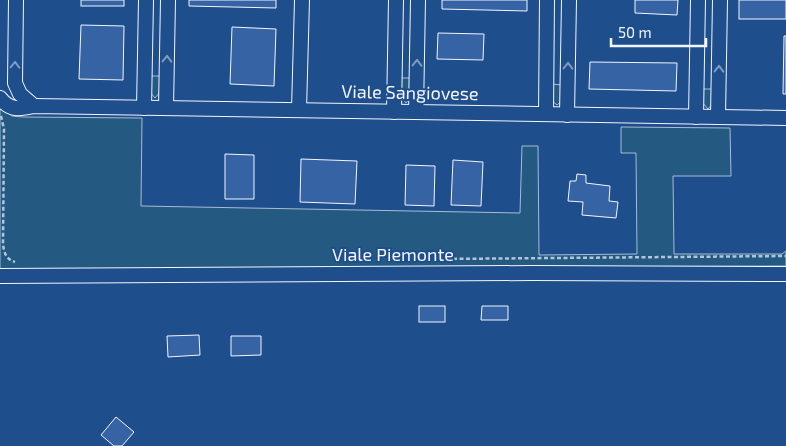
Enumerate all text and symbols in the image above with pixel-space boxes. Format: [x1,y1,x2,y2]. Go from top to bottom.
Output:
scale bar [611,15,706,47]
text: 50 m [618,23,652,41]
one-way arrow [161,55,172,63]
one-way arrow [412,59,422,67]
one-way arrow [10,61,20,68]
one-way arrow [563,62,573,70]
one-way arrow [713,64,724,72]
street label: Viale Sangiovese [341,80,479,104]
street label: Viale Piemonte [332,243,454,265]

